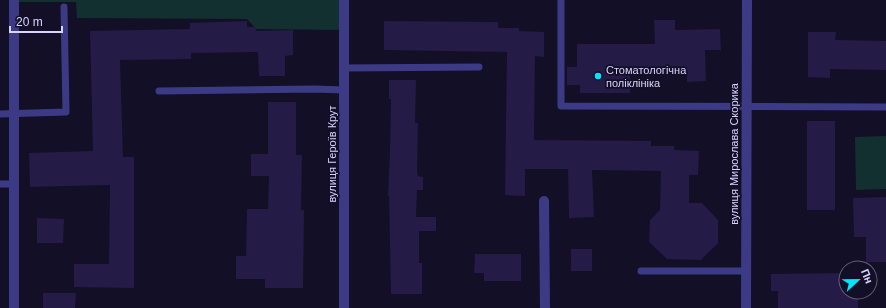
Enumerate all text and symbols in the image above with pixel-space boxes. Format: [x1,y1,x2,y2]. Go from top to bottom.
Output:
scale bar [10,8,62,34]
text: 20 m [16,15,43,29]
place label: Стоматологічна поліклініка [606,64,687,89]
marker: Стоматологічна поліклініка [593,71,603,81]
street label: вулиця Мирослава Скорика [728,82,740,225]
street label: вулиця Героїв Крут [326,105,338,203]
north arrow [838,260,878,300]
text: Пн [859,267,876,285]

